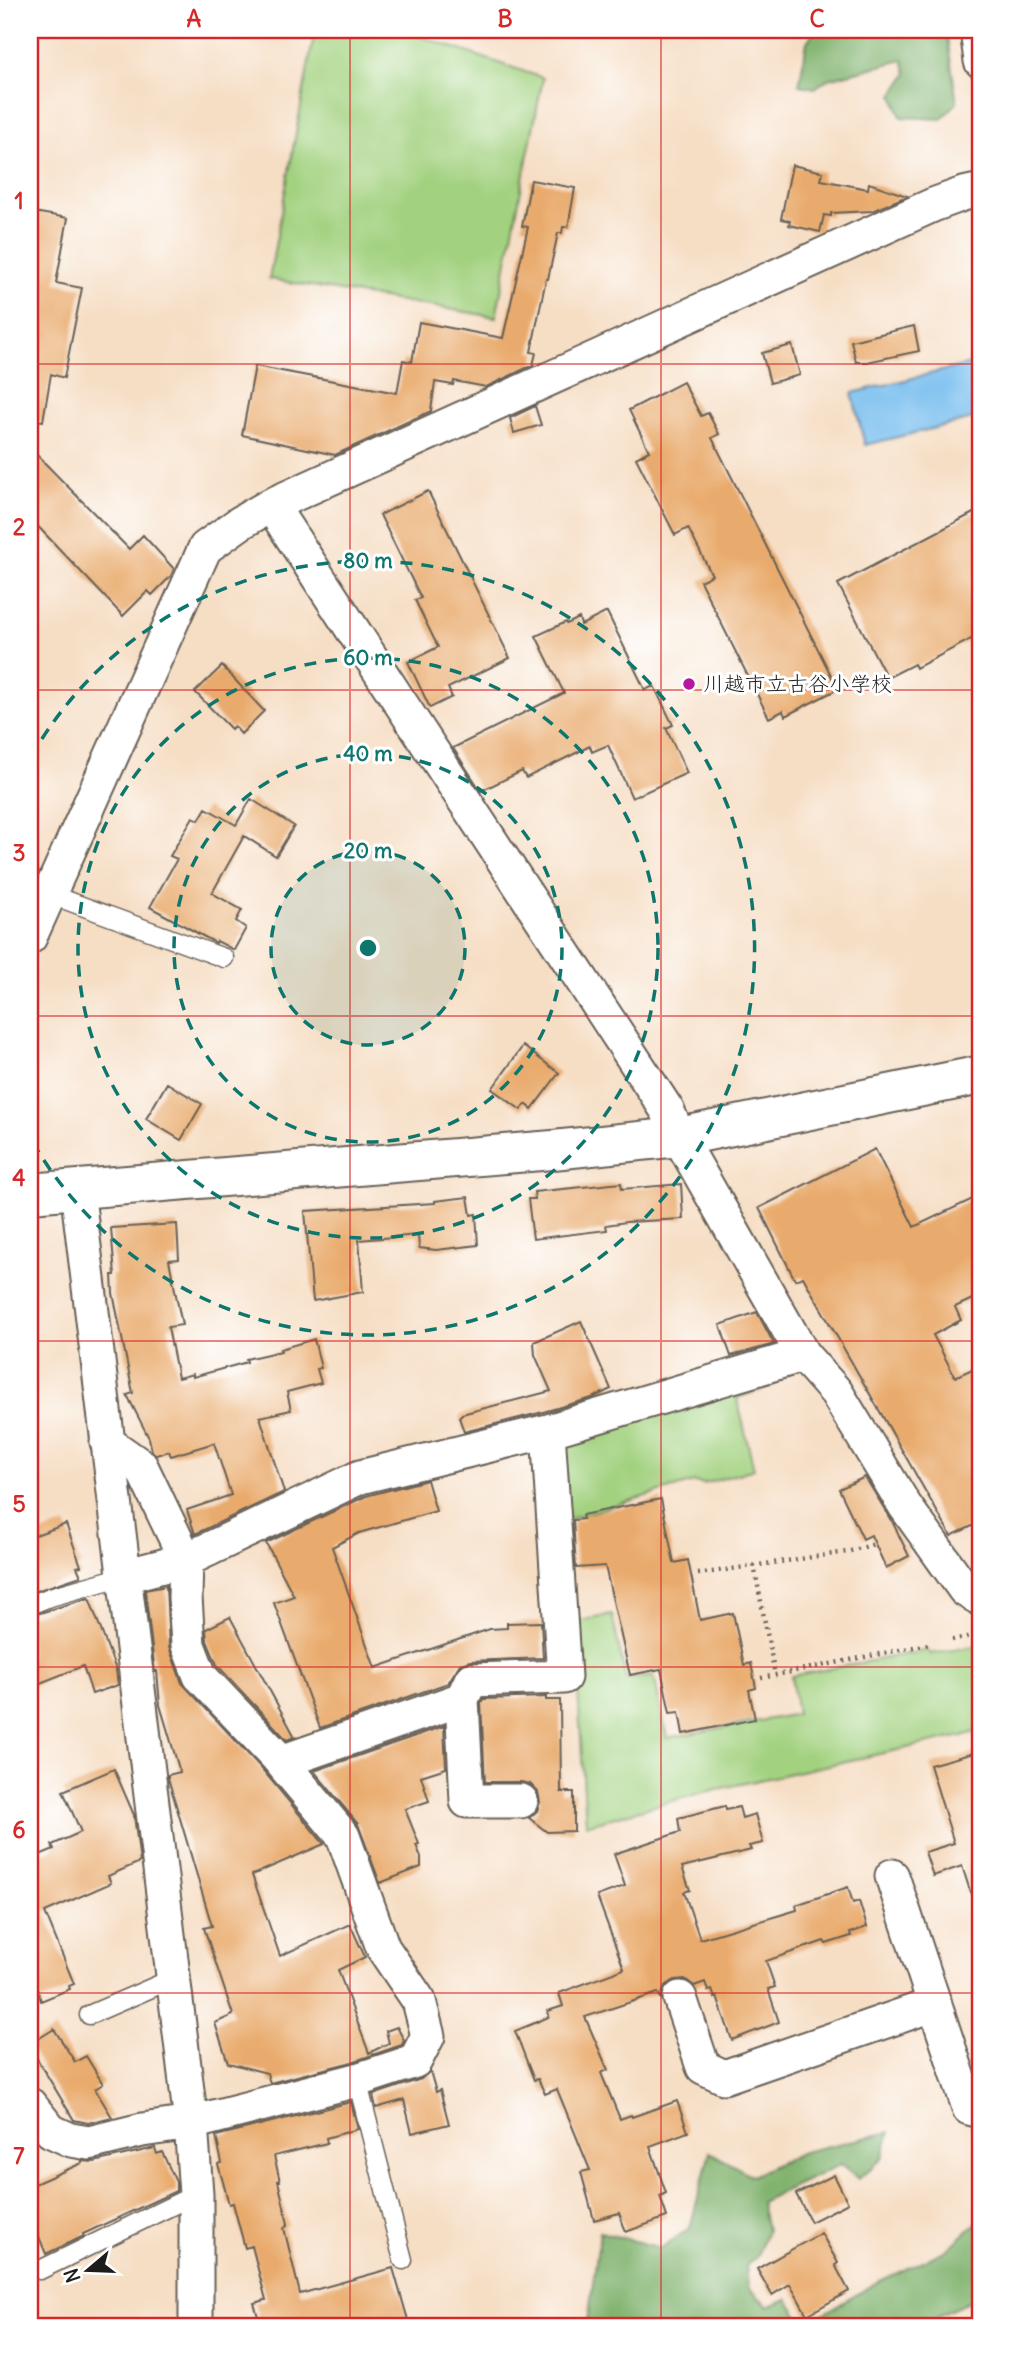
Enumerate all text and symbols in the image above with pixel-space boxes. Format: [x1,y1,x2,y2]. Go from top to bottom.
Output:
text: A [187,4,202,33]
text: B [497,4,513,33]
text: C [809,4,825,33]
text: 1 [14,186,24,215]
text: 2 [13,512,26,541]
text: 80 m [343,547,393,574]
text: 60 m [343,644,393,671]
place label: 川越市立古谷小学校 [703,670,892,697]
marker: 川越市立古谷小学校 [681,676,697,692]
text: 40 m [343,740,393,767]
text: 20 m [344,837,393,864]
text: 3 [12,838,26,867]
centre of rings [356,936,380,960]
text: 4 [12,1163,26,1192]
text: 5 [12,1489,26,1518]
text: 6 [12,1815,26,1844]
text: 7 [13,2141,25,2170]
north arrow [52,2234,122,2304]
text: N [58,2265,85,2286]

